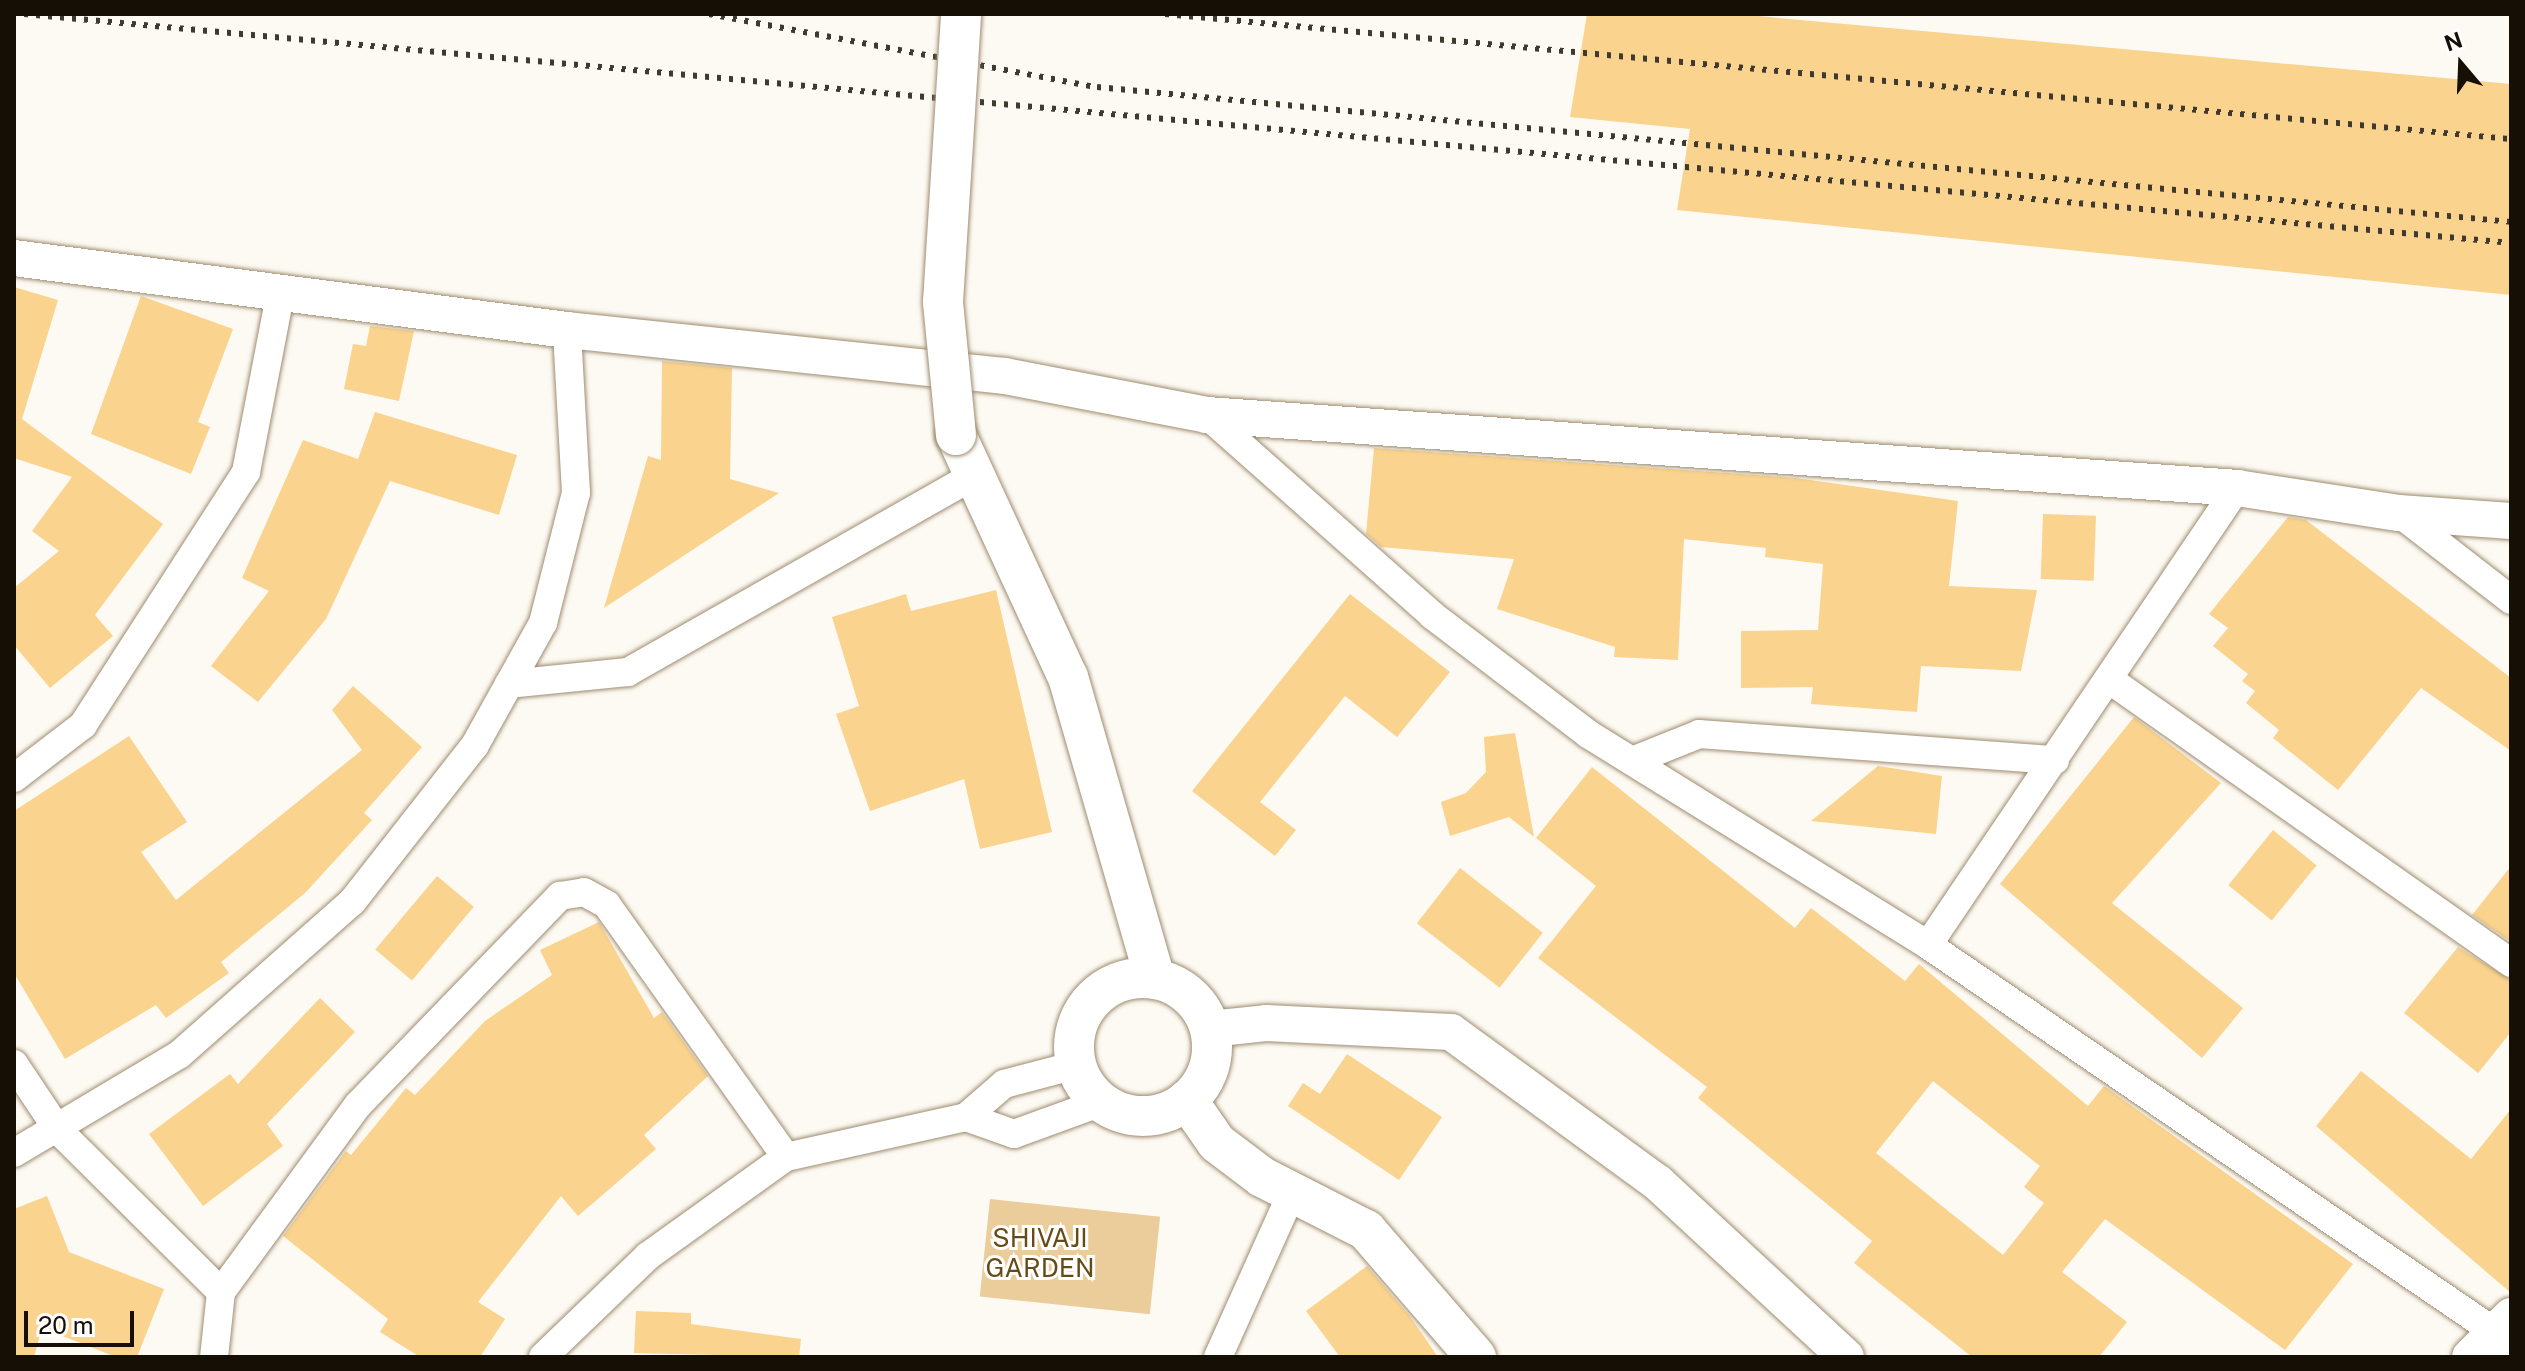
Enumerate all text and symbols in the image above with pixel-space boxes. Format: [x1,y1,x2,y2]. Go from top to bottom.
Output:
north arrow [2421,24,2501,104]
text: N [2441,26,2466,56]
park label: SHIVAJI GARDEN [985,1222,1095,1284]
scale bar [28,1295,138,1345]
text: 20 m [38,1311,94,1339]

